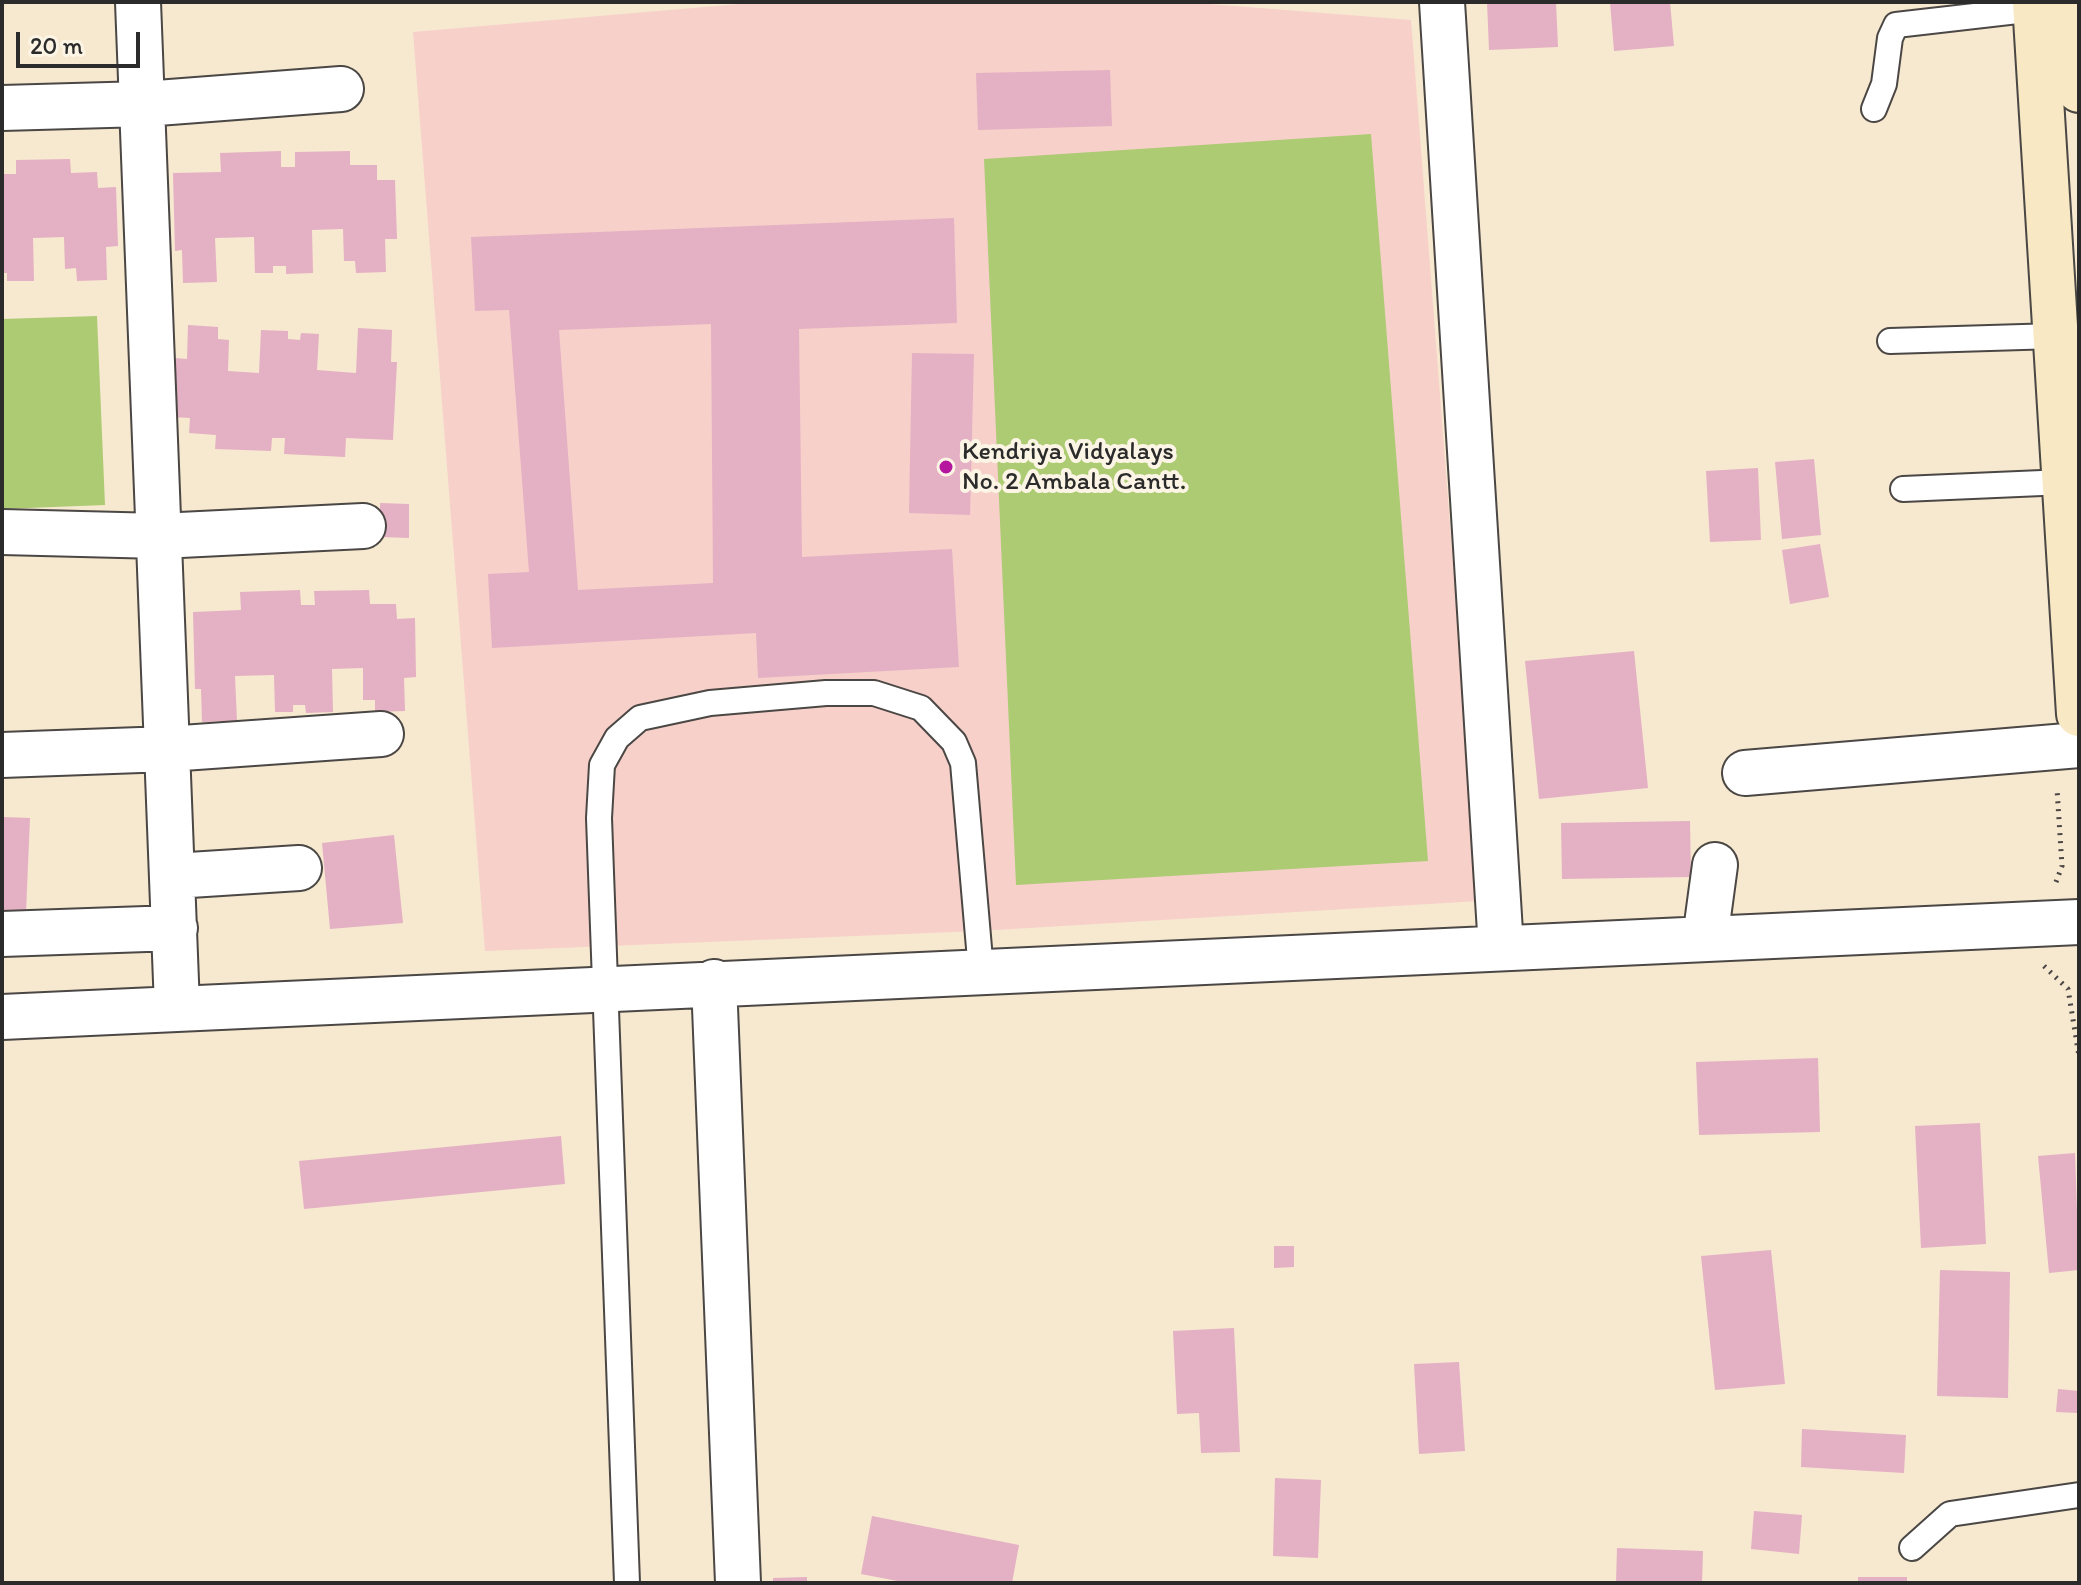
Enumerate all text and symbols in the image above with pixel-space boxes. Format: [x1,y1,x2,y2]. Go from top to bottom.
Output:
scale bar [20,16,144,66]
text: 20 m [30,31,83,60]
place label: Kendriya Vidyalays No. 2 Ambala Cantt. [962,436,1186,498]
marker: Kendriya Vidyalays No. 2 Ambala Cantt. [937,458,955,476]

